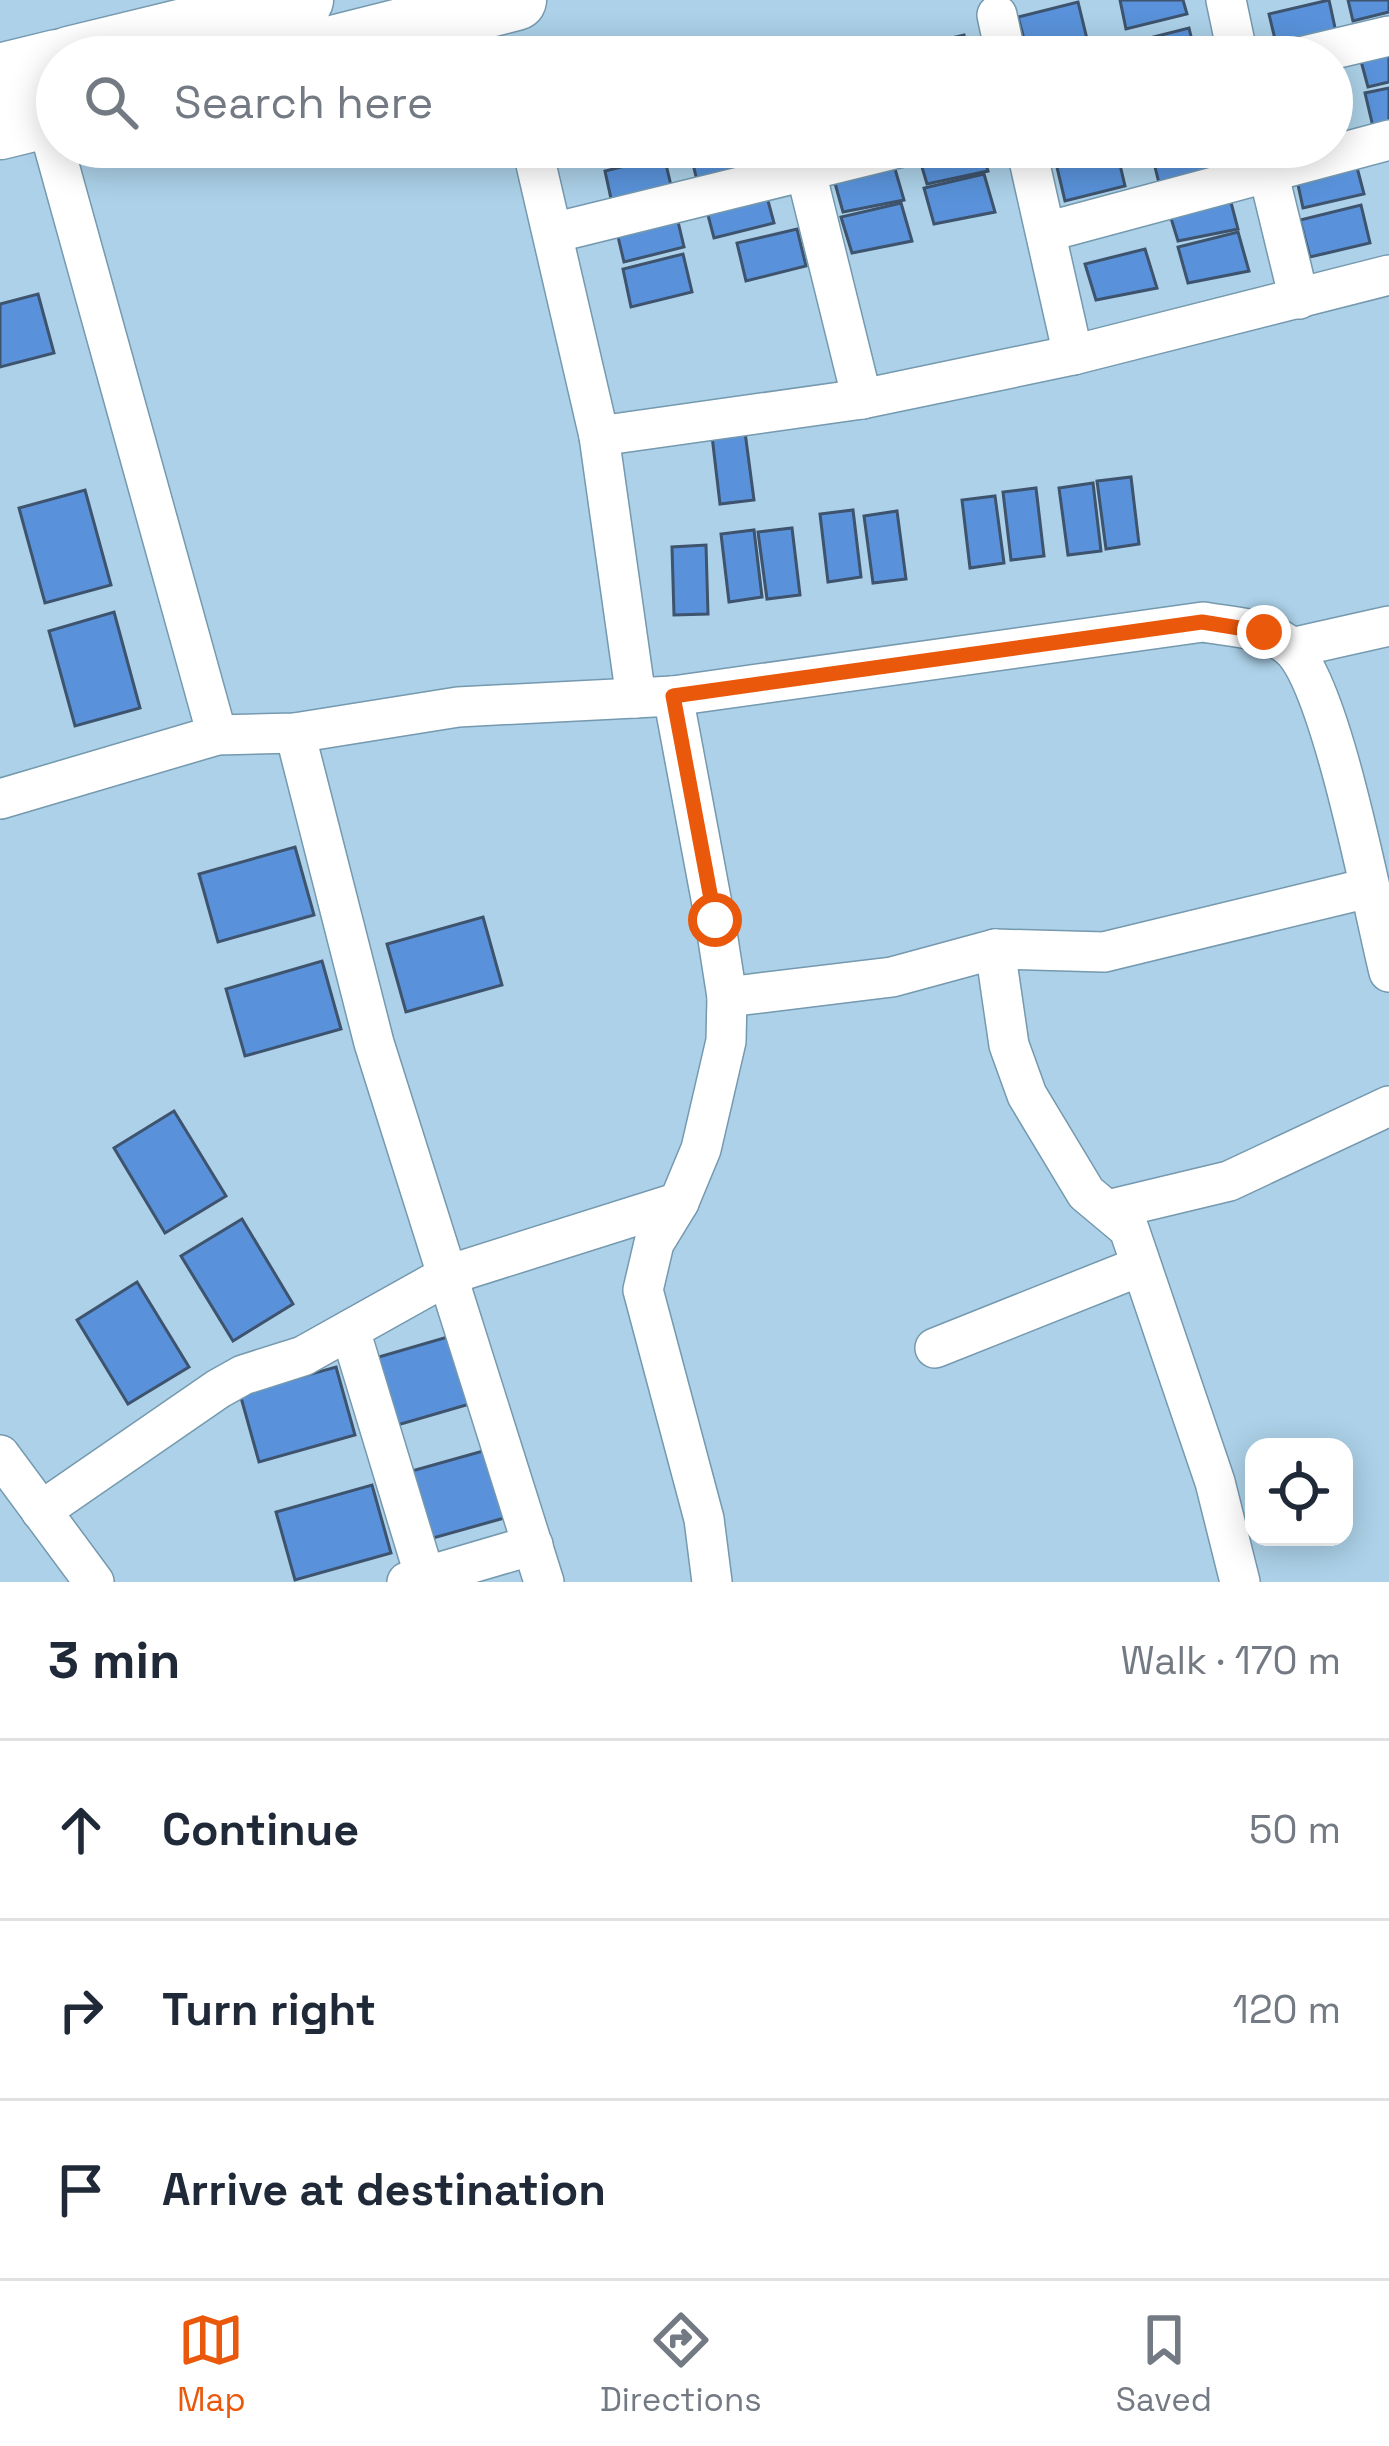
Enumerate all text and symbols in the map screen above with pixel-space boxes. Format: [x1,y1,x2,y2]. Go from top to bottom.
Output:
search box [36,36,1353,168]
icon: search [78,69,144,135]
text: Search here [174,74,433,131]
route end [1237,605,1291,659]
route start [688,893,742,947]
map controls [1245,1438,1353,1546]
button: locate [1245,1438,1353,1546]
text: 3 min [48,1628,181,1693]
text: Walk · 170 m [1120,1636,1341,1685]
icon: ahead [48,1797,114,1863]
text: Continue [162,1801,359,1858]
text: 50 m [1249,1805,1341,1854]
icon: right [48,1977,114,2043]
text: Turn right [162,1981,376,2038]
text: 120 m [1233,1985,1341,2034]
icon: arrive [48,2157,114,2223]
text: Arrive at destination [162,2161,606,2218]
tab: Map [177,2307,246,2421]
tab: Directions [600,2307,762,2421]
tab: Saved [1116,2307,1212,2421]

